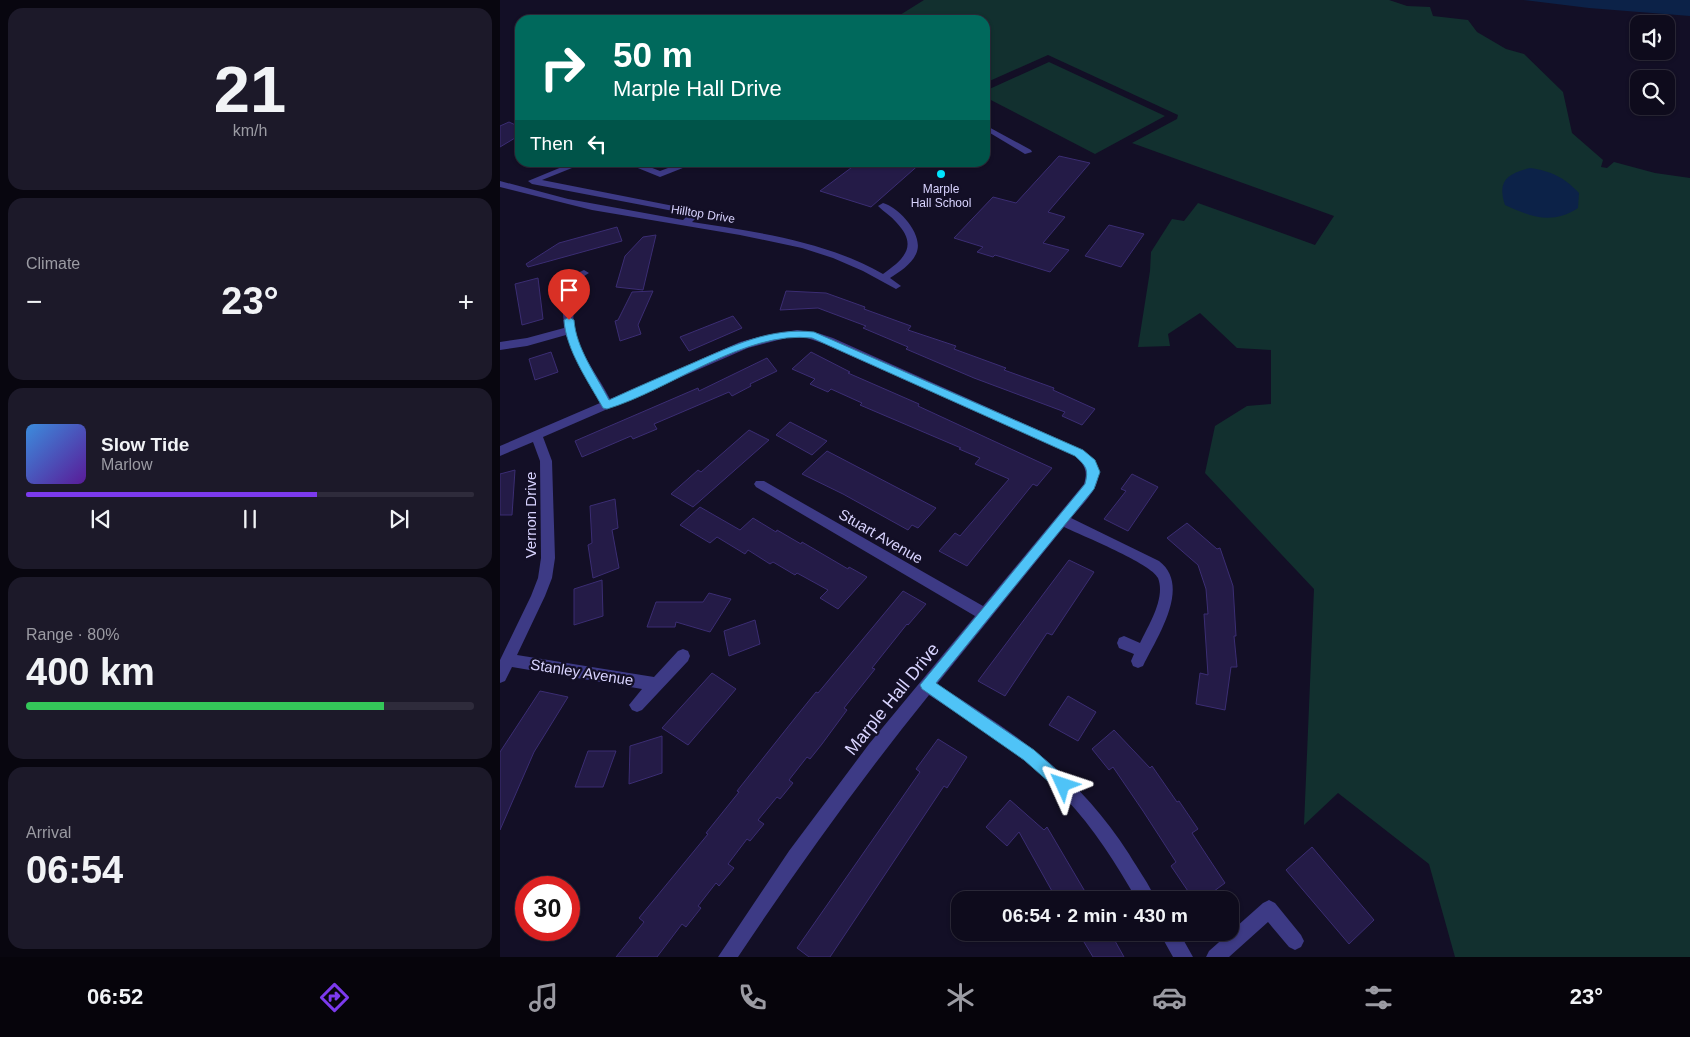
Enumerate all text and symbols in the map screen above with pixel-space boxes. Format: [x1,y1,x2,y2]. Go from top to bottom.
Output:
map controls [1630,15,1675,115]
button: sound [1630,15,1675,60]
icon: right [530,35,595,100]
text: 50 m [613,35,693,74]
text: 21 [214,53,286,126]
button: search [1630,70,1675,115]
text: Marple Hall Drive [613,76,782,101]
text: km/h [233,122,267,139]
icon: left [583,130,611,158]
text: Then [530,133,573,154]
marker: Marple Hall School [935,168,947,180]
place label: Marple Hall School [911,182,971,210]
street label: Hilltop Drive [670,202,736,226]
text: Climate [26,255,80,272]
pin [548,269,590,320]
icon: arrive [555,276,583,304]
text: 23° [221,280,279,322]
text: − [26,286,42,317]
text: + [458,286,474,317]
text: Slow Tide [101,434,189,455]
text: Marlow [101,456,153,473]
street label: Vernon Drive [522,472,539,558]
icon: previous [87,505,115,533]
icon: pause [236,505,264,533]
icon: next [385,505,413,533]
street label: Stuart Avenue [836,505,926,567]
text: Range · 80% [26,626,119,643]
street label: Marple Hall Drive [841,639,943,759]
text: 400 km [26,651,155,693]
street label: Stanley Avenue [529,655,635,689]
position arrow [1036,758,1088,810]
text: Arrival [26,824,71,841]
text: 06:54 [26,849,123,891]
speed limit sign: 30 [515,876,580,941]
text: 06:54 · 2 min · 430 m [1002,905,1188,926]
icon: directions [317,980,352,1015]
icon: music [526,980,561,1015]
icon: phone [735,980,770,1015]
icon: climate [943,980,978,1015]
icon: car [1152,980,1187,1015]
icon: filters [1361,980,1396,1015]
text: 06:52 [87,984,143,1009]
text: 23° [1570,984,1603,1009]

